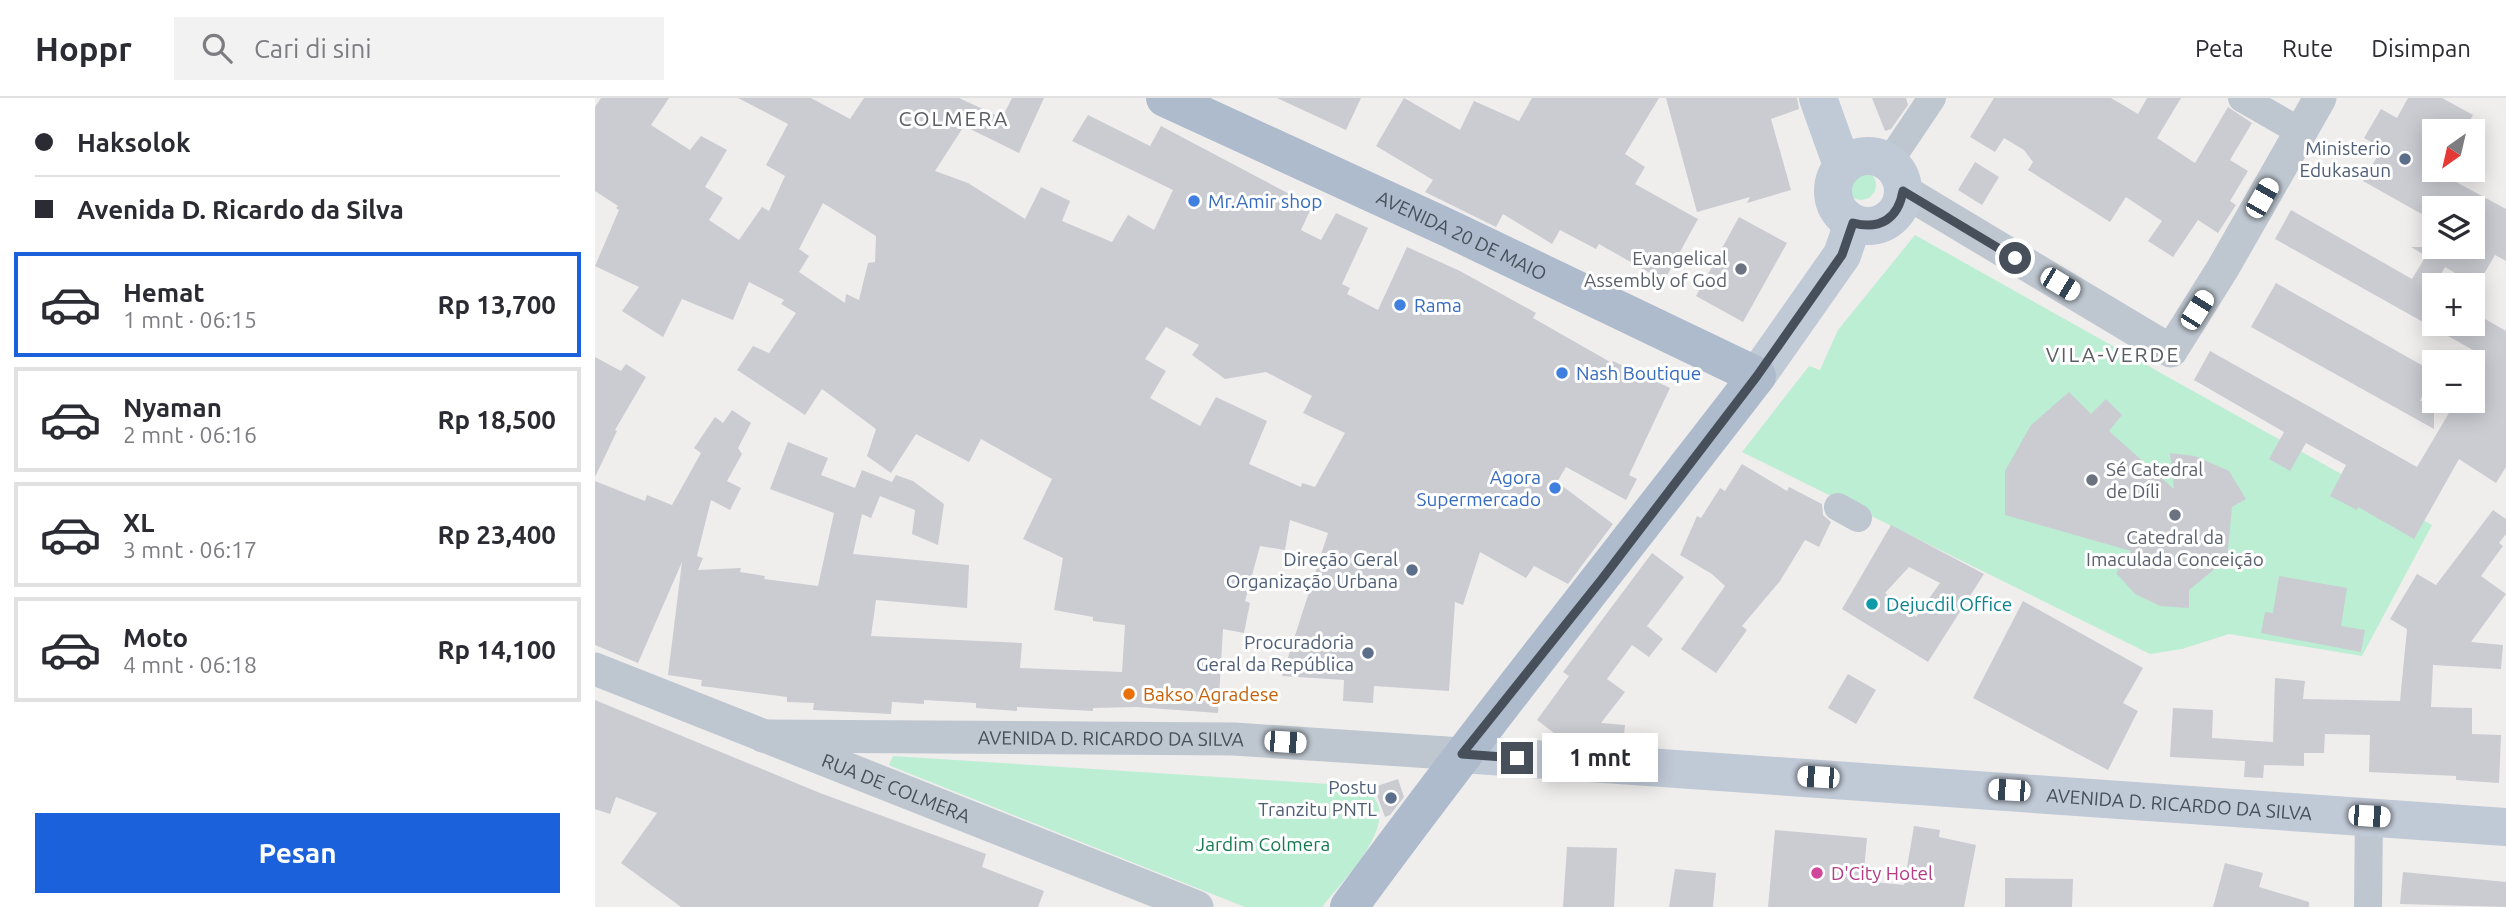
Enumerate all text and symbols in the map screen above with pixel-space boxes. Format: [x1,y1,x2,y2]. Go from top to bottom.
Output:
search box [174,17,664,80]
icon: search [198,29,236,67]
text: Hoppr [35,30,132,67]
text: Cari di sini [254,34,372,63]
text: Peta [2195,35,2244,62]
text: Rute [2282,35,2333,62]
text: Disimpan [2371,35,2471,62]
district label: COLMERA [899,106,1010,130]
north arrow [2422,119,2485,182]
map controls [2422,119,2485,413]
text: Haksolok [77,128,191,157]
place label: Ministerio Edukasaun [2299,137,2391,181]
marker: Ministerio Edukasaun [2397,151,2413,167]
car [2243,175,2282,221]
street label: AVENIDA 20 DE MAIO [1373,186,1550,285]
place label: Mr.Amir shop [1208,190,1322,212]
marker: Mr.Amir shop [1186,193,1202,209]
text: Avenida D. Ricardo da Silva [77,195,404,224]
button: layers [2422,196,2485,259]
route start [1999,242,2031,274]
place label: Evangelical Assembly of God [1584,247,1727,291]
marker: Evangelical Assembly of God [1733,261,1749,277]
car [2037,264,2084,304]
icon: car [39,273,102,336]
button: + [2422,273,2485,336]
text: Hemat [123,278,205,307]
car [2177,287,2218,333]
text: Rp 13,700 [437,290,556,319]
place label: Rama [1414,294,1462,316]
marker: Rama [1392,297,1408,313]
text: 1 mnt · 06:15 [123,307,257,332]
district label: VILA-VERDE [2046,342,2180,366]
button: − [2422,350,2485,413]
place label: Nash Boutique [1576,362,1701,384]
marker: Nash Boutique [1554,365,1570,381]
icon: car [39,388,102,451]
text: Nyaman [123,393,222,422]
text: Rp 18,500 [437,405,556,434]
text: 2 mnt · 06:16 [123,422,257,447]
place label: Sé Catedral de Díli [2106,458,2203,502]
place label: Agora Supermercado [1417,466,1541,510]
marker: Sé Catedral de Díli [2084,472,2100,488]
marker: Agora Supermercado [1547,480,1563,496]
icon: car [39,503,102,566]
marker: Catedral da Imaculada Conceição [2167,507,2183,523]
text: XL [123,508,154,537]
text: Rp 23,400 [437,520,556,549]
place label: Catedral da Imaculada Conceição [2086,526,2264,570]
text: 3 mnt · 06:17 [123,537,257,562]
place label: Direção Geral Organização Urbana [1226,548,1398,592]
marker: Direção Geral Organização Urbana [1404,562,1420,578]
place label: Dejucdil Office [1886,593,2012,615]
marker: Dejucdil Office [1864,596,1880,612]
icon: car [39,618,102,681]
text: Moto [123,623,188,652]
place label: Procuradoria Geral da República [1196,631,1354,675]
text: Rp 14,100 [437,635,556,664]
marker: Procuradoria Geral da República [1360,645,1376,661]
text: 4 mnt · 06:18 [123,652,257,677]
place label: Bakso Agradese [1143,683,1279,705]
marker: Bakso Agradese [1121,686,1137,702]
street label: AVENIDA D. RICARDO DA SILVA [978,726,1246,751]
car [1264,730,1307,754]
callout: 1 mnt [1541,734,1657,782]
route end [1501,742,1533,774]
text: 1 mnt [1569,745,1631,770]
street label: RUA DE COLMERA [819,749,974,828]
car [1797,765,1840,789]
place label: Postu Tranzitu PNTL [1258,776,1377,820]
car [1988,778,2031,802]
street label: AVENIDA D. RICARDO DA SILVA [2046,784,2314,824]
marker: Postu Tranzitu PNTL [1383,790,1399,806]
car [2348,804,2391,828]
button: Pesan [35,813,560,893]
park label: Jardim Colmera [1196,833,1330,855]
place label: D'City Hotel [1831,862,1933,884]
marker: D'City Hotel [1809,865,1825,881]

